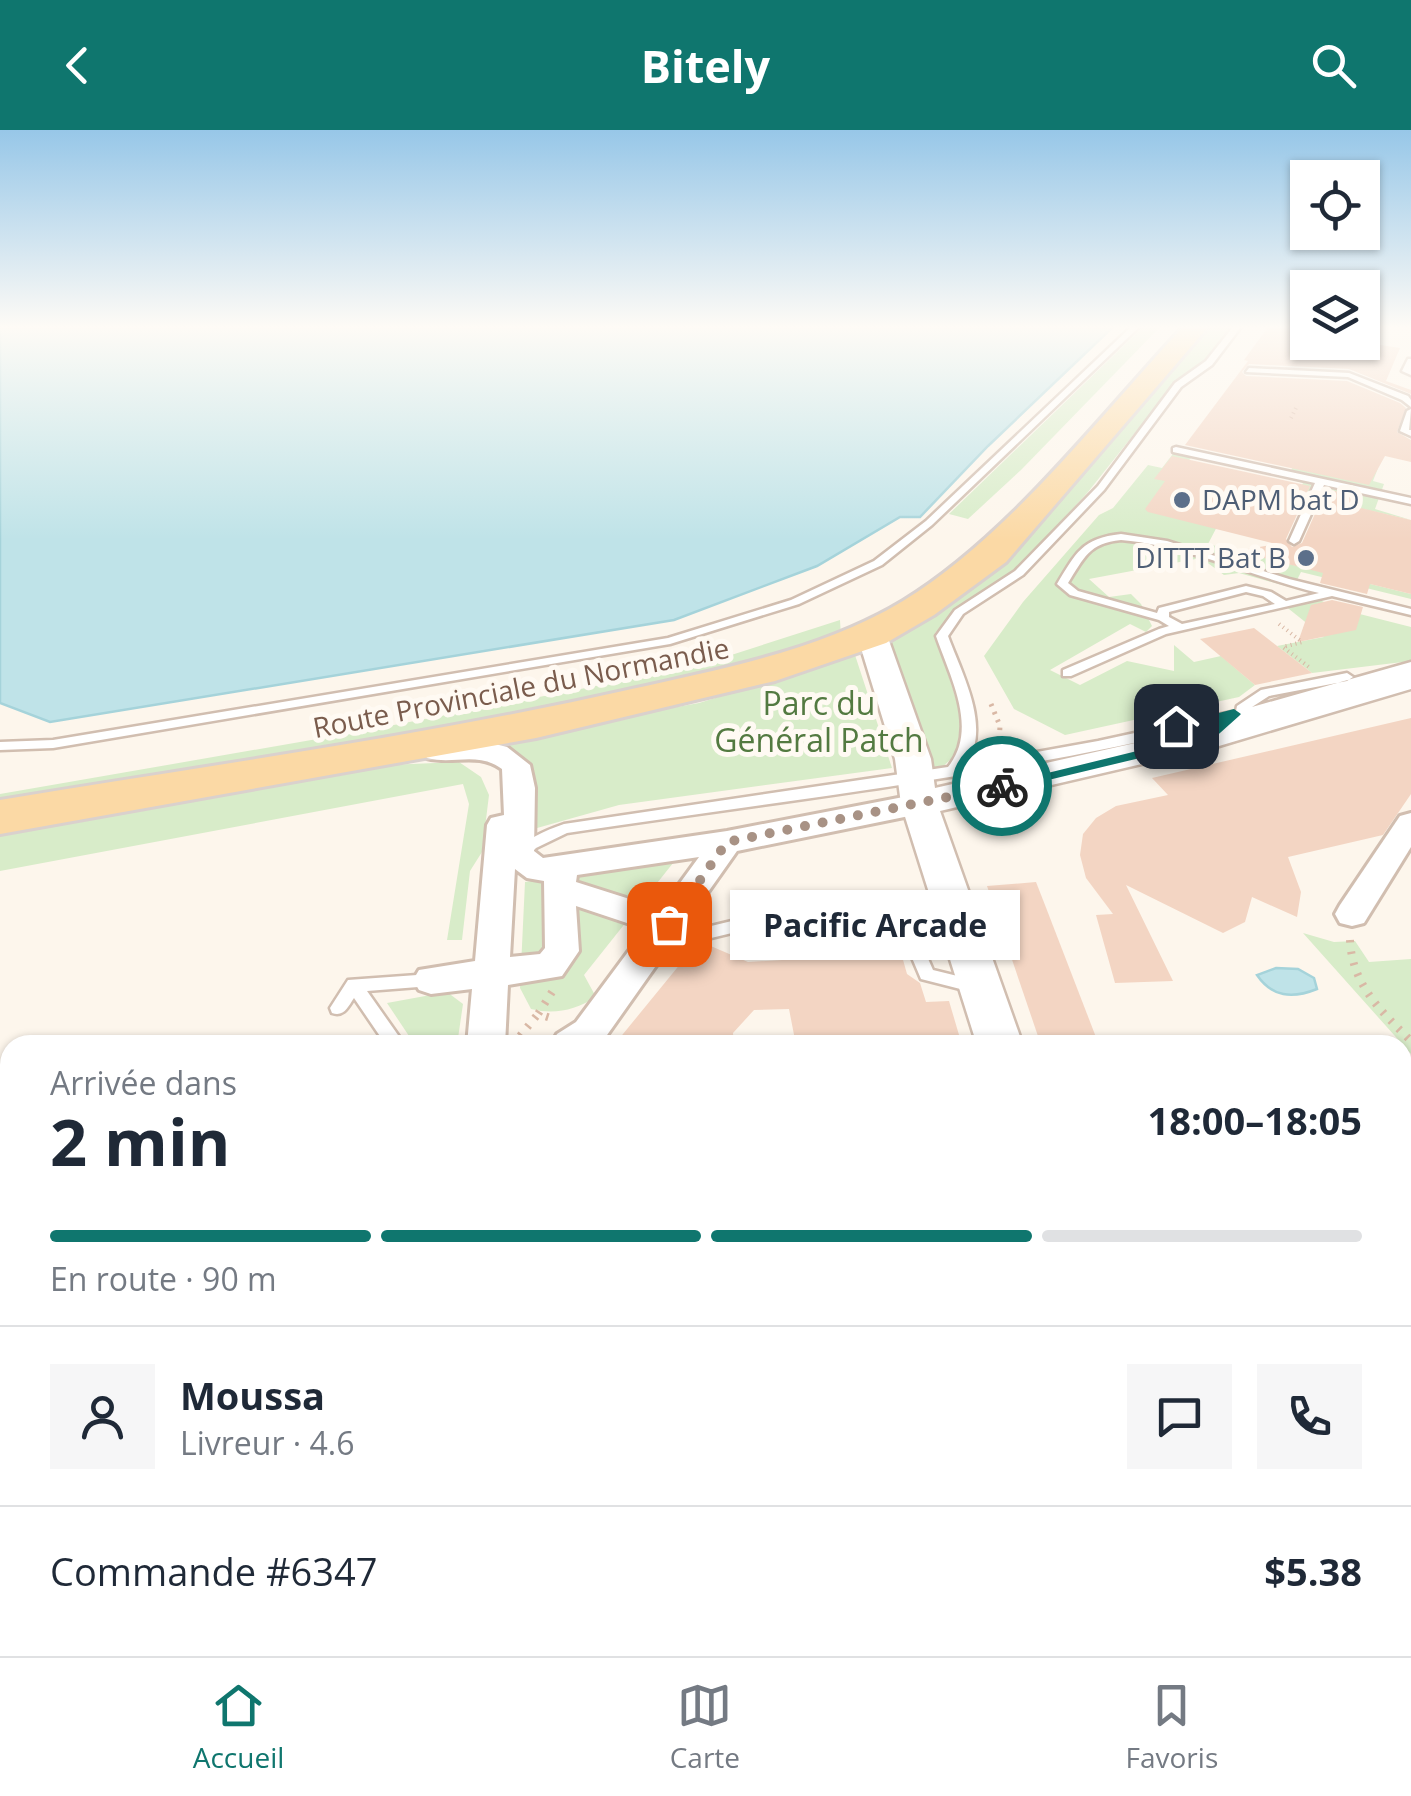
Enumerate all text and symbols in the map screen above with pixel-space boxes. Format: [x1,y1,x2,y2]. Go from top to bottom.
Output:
text: Bitely [641,35,770,96]
icon: back [50,38,105,93]
icon: search [1306,38,1361,93]
map controls [1290,160,1380,360]
button: locate [1290,160,1380,250]
button: layers [1290,270,1380,360]
place label: DAPM bat D [1202,480,1360,518]
marker: DAPM bat D [1171,489,1193,511]
place label: DITTT Bat B [1135,538,1286,576]
marker: DITTT Bat B [1295,547,1317,569]
street label: Route Provinciale du Normandie [309,628,732,746]
park label: Parc du Général Patch [714,681,924,761]
pin [1134,684,1219,769]
icon: home [1149,699,1204,754]
courier [952,736,1052,836]
icon: bike [975,759,1030,814]
pin [627,882,712,967]
callout: Pacific Arcade [729,889,1019,959]
icon: bag [642,897,697,952]
text: Pacific Arcade [763,903,987,946]
text: Arrivée dans [50,1061,237,1104]
text: 18:00–18:05 [1148,1094,1362,1146]
text: 2 min [50,1097,230,1185]
text: En route · 90 m [50,1257,277,1300]
button: person [50,1364,155,1469]
button: chat [1127,1364,1232,1469]
button: phone [1257,1364,1362,1469]
text: Moussa [180,1369,325,1421]
text: Livreur · 4.6 [180,1421,355,1464]
text: Commande #6347 [50,1545,378,1597]
text: $5.38 [1264,1545,1362,1597]
tab: Accueil [193,1678,284,1776]
tab: Carte [670,1678,740,1776]
tab: Favoris [1126,1678,1218,1776]

